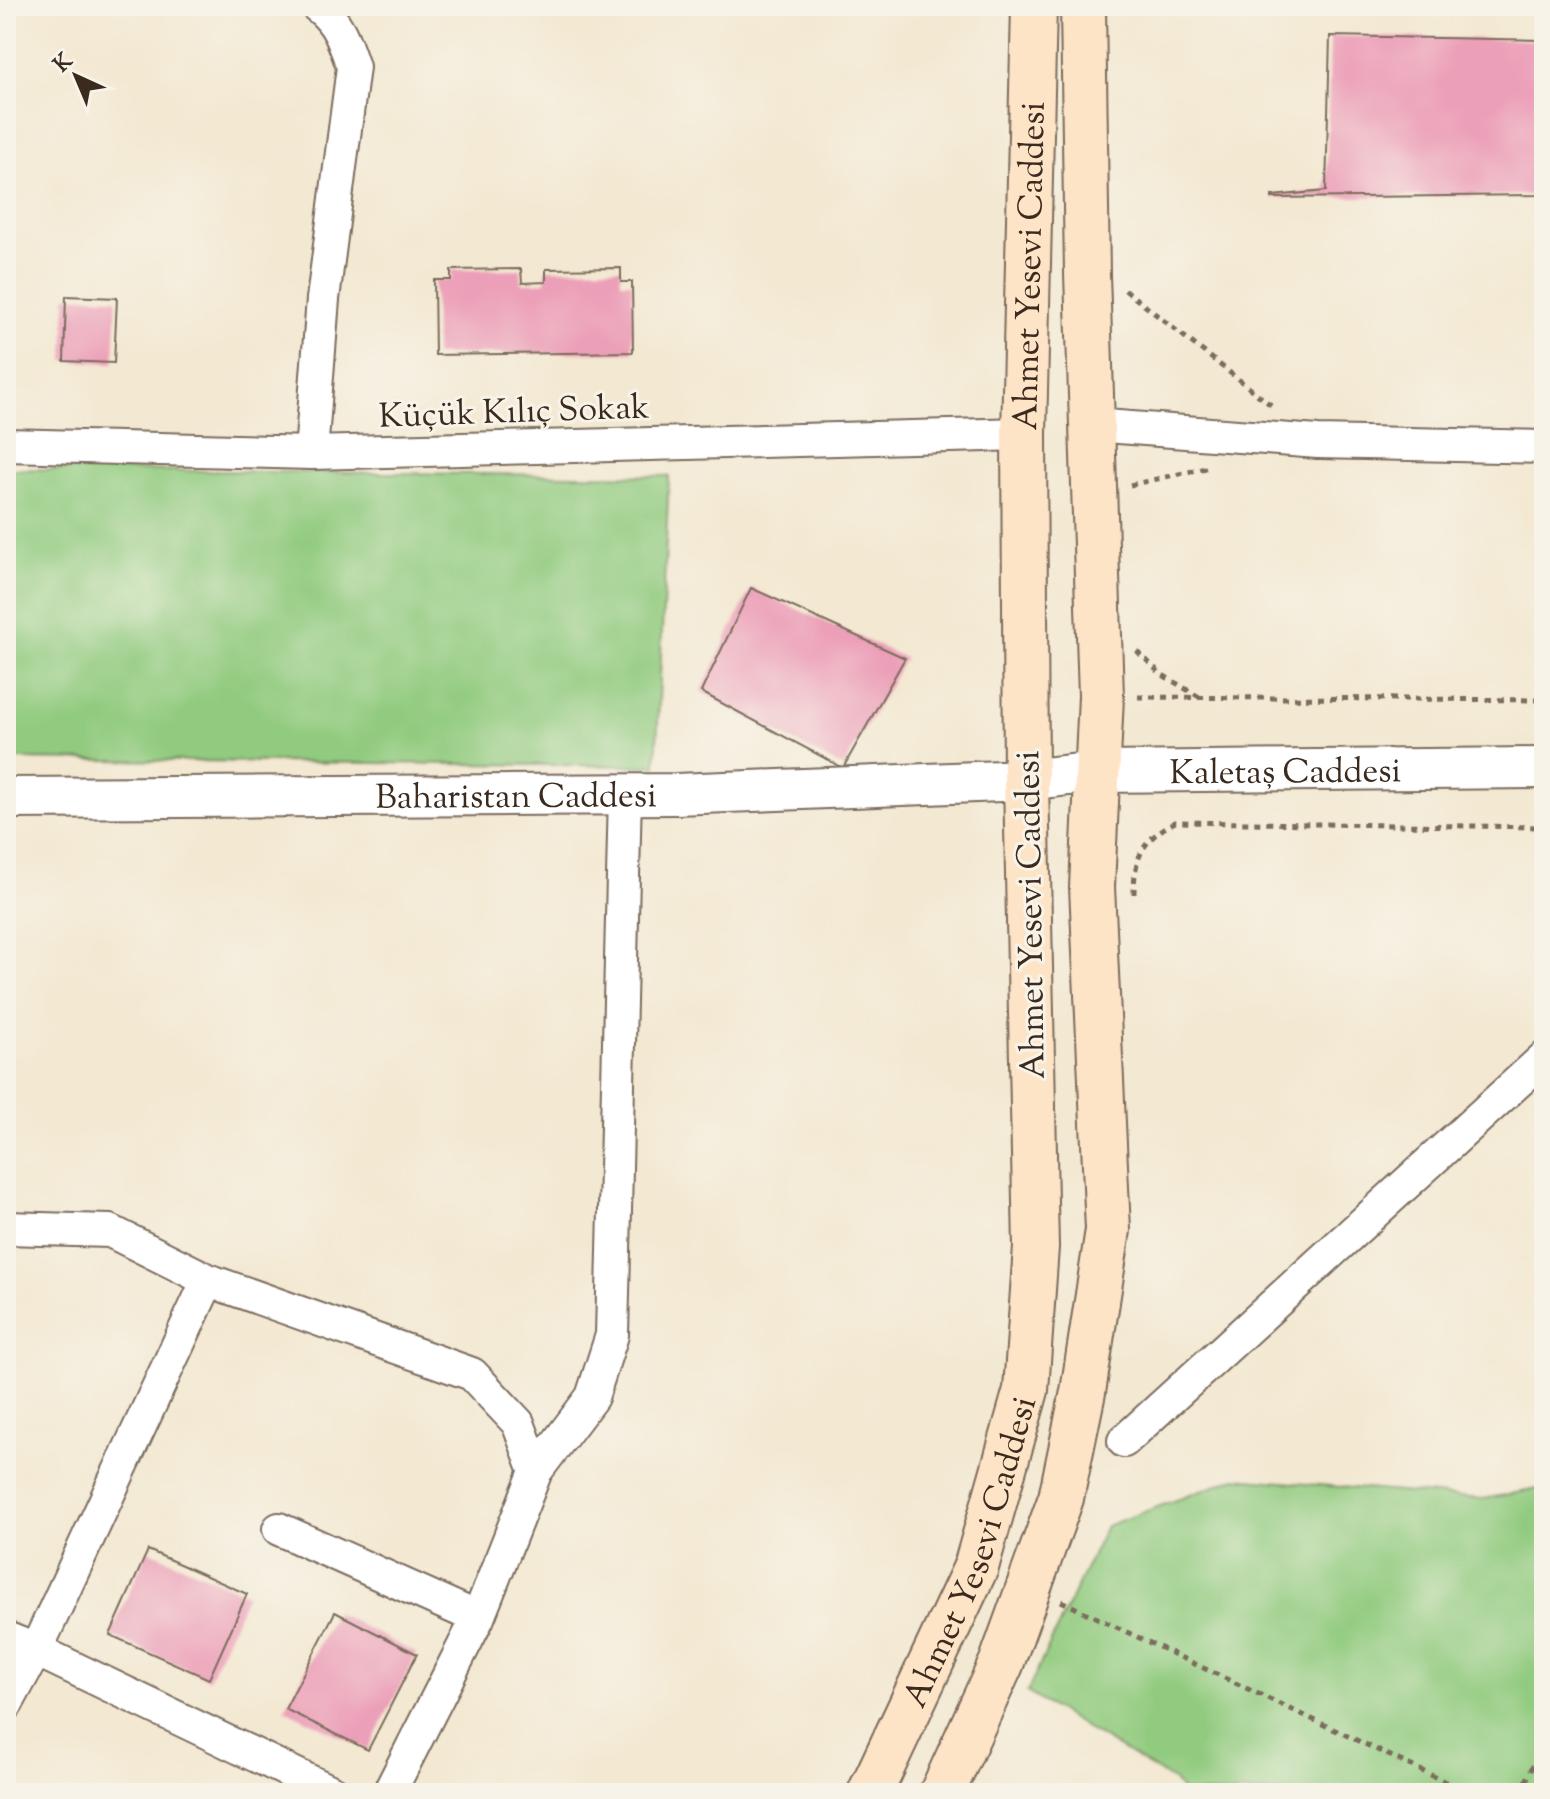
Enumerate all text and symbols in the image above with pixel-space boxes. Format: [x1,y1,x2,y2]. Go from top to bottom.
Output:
north arrow [36,36,116,116]
text: K [47,47,81,81]
street label: Ahmet Yesevi Caddesi [1003,101,1060,431]
street label: Küçük Kılıç Sokak [378,384,650,443]
street label: Kaletaş Caddesi [1169,748,1401,799]
street label: Ahmet Yesevi Caddesi [1005,750,1060,1080]
street label: Baharistan Caddesi [375,773,657,824]
street label: Ahmet Yesevi Caddesi [892,1391,1051,1717]

